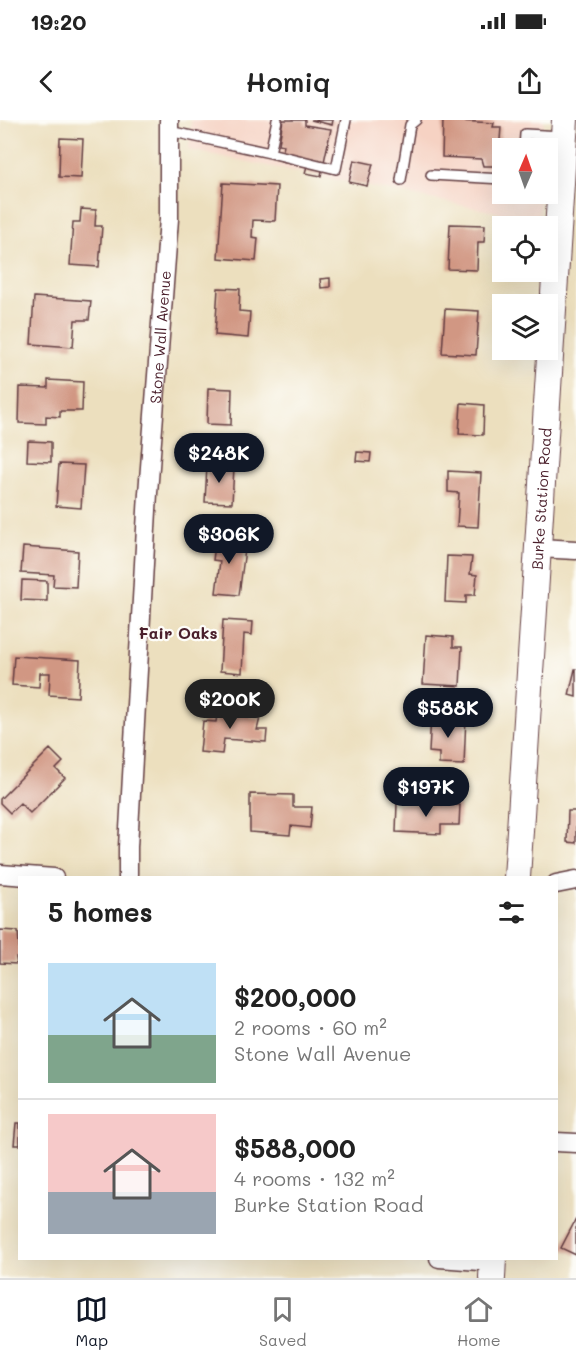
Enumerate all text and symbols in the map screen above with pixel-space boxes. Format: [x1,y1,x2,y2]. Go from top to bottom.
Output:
text: 19:20 [30,7,86,36]
text: Homiq [246,64,330,99]
icon: back [30,65,63,98]
icon: share [513,65,546,98]
north arrow [492,138,558,204]
map controls [492,138,558,360]
button: locate [492,216,558,282]
street label: Stone Wall Avenue [145,270,175,404]
button: layers [492,294,558,360]
street label: Burke Station Road [527,427,555,570]
pin: $248K [177,433,261,484]
text: $248K [188,439,250,465]
pin: $306K [187,514,271,565]
text: $306K [198,520,260,546]
district label: Fair Oaks [138,622,218,643]
pin: $200K [188,679,272,730]
text: $200K [199,685,261,711]
pin: $588K [406,688,490,739]
text: $588K [417,694,479,720]
pin: $197K [384,767,468,818]
text: $197K [397,773,455,799]
text: 5 homes [48,895,153,929]
icon: filters [495,896,528,929]
text: $200,000 [234,980,356,1014]
icon: home [96,987,168,1059]
text: 2 rooms · 60 m² [234,1014,387,1040]
text: Stone Wall Avenue [234,1040,411,1066]
text: $588,000 [234,1131,356,1165]
icon: home [96,1138,168,1210]
text: 4 rooms · 132 m² [234,1165,395,1191]
text: Burke Station Road [234,1191,423,1217]
tab: Map [75,1293,108,1350]
tab: Saved [259,1293,306,1350]
tab: Home [457,1293,501,1350]

